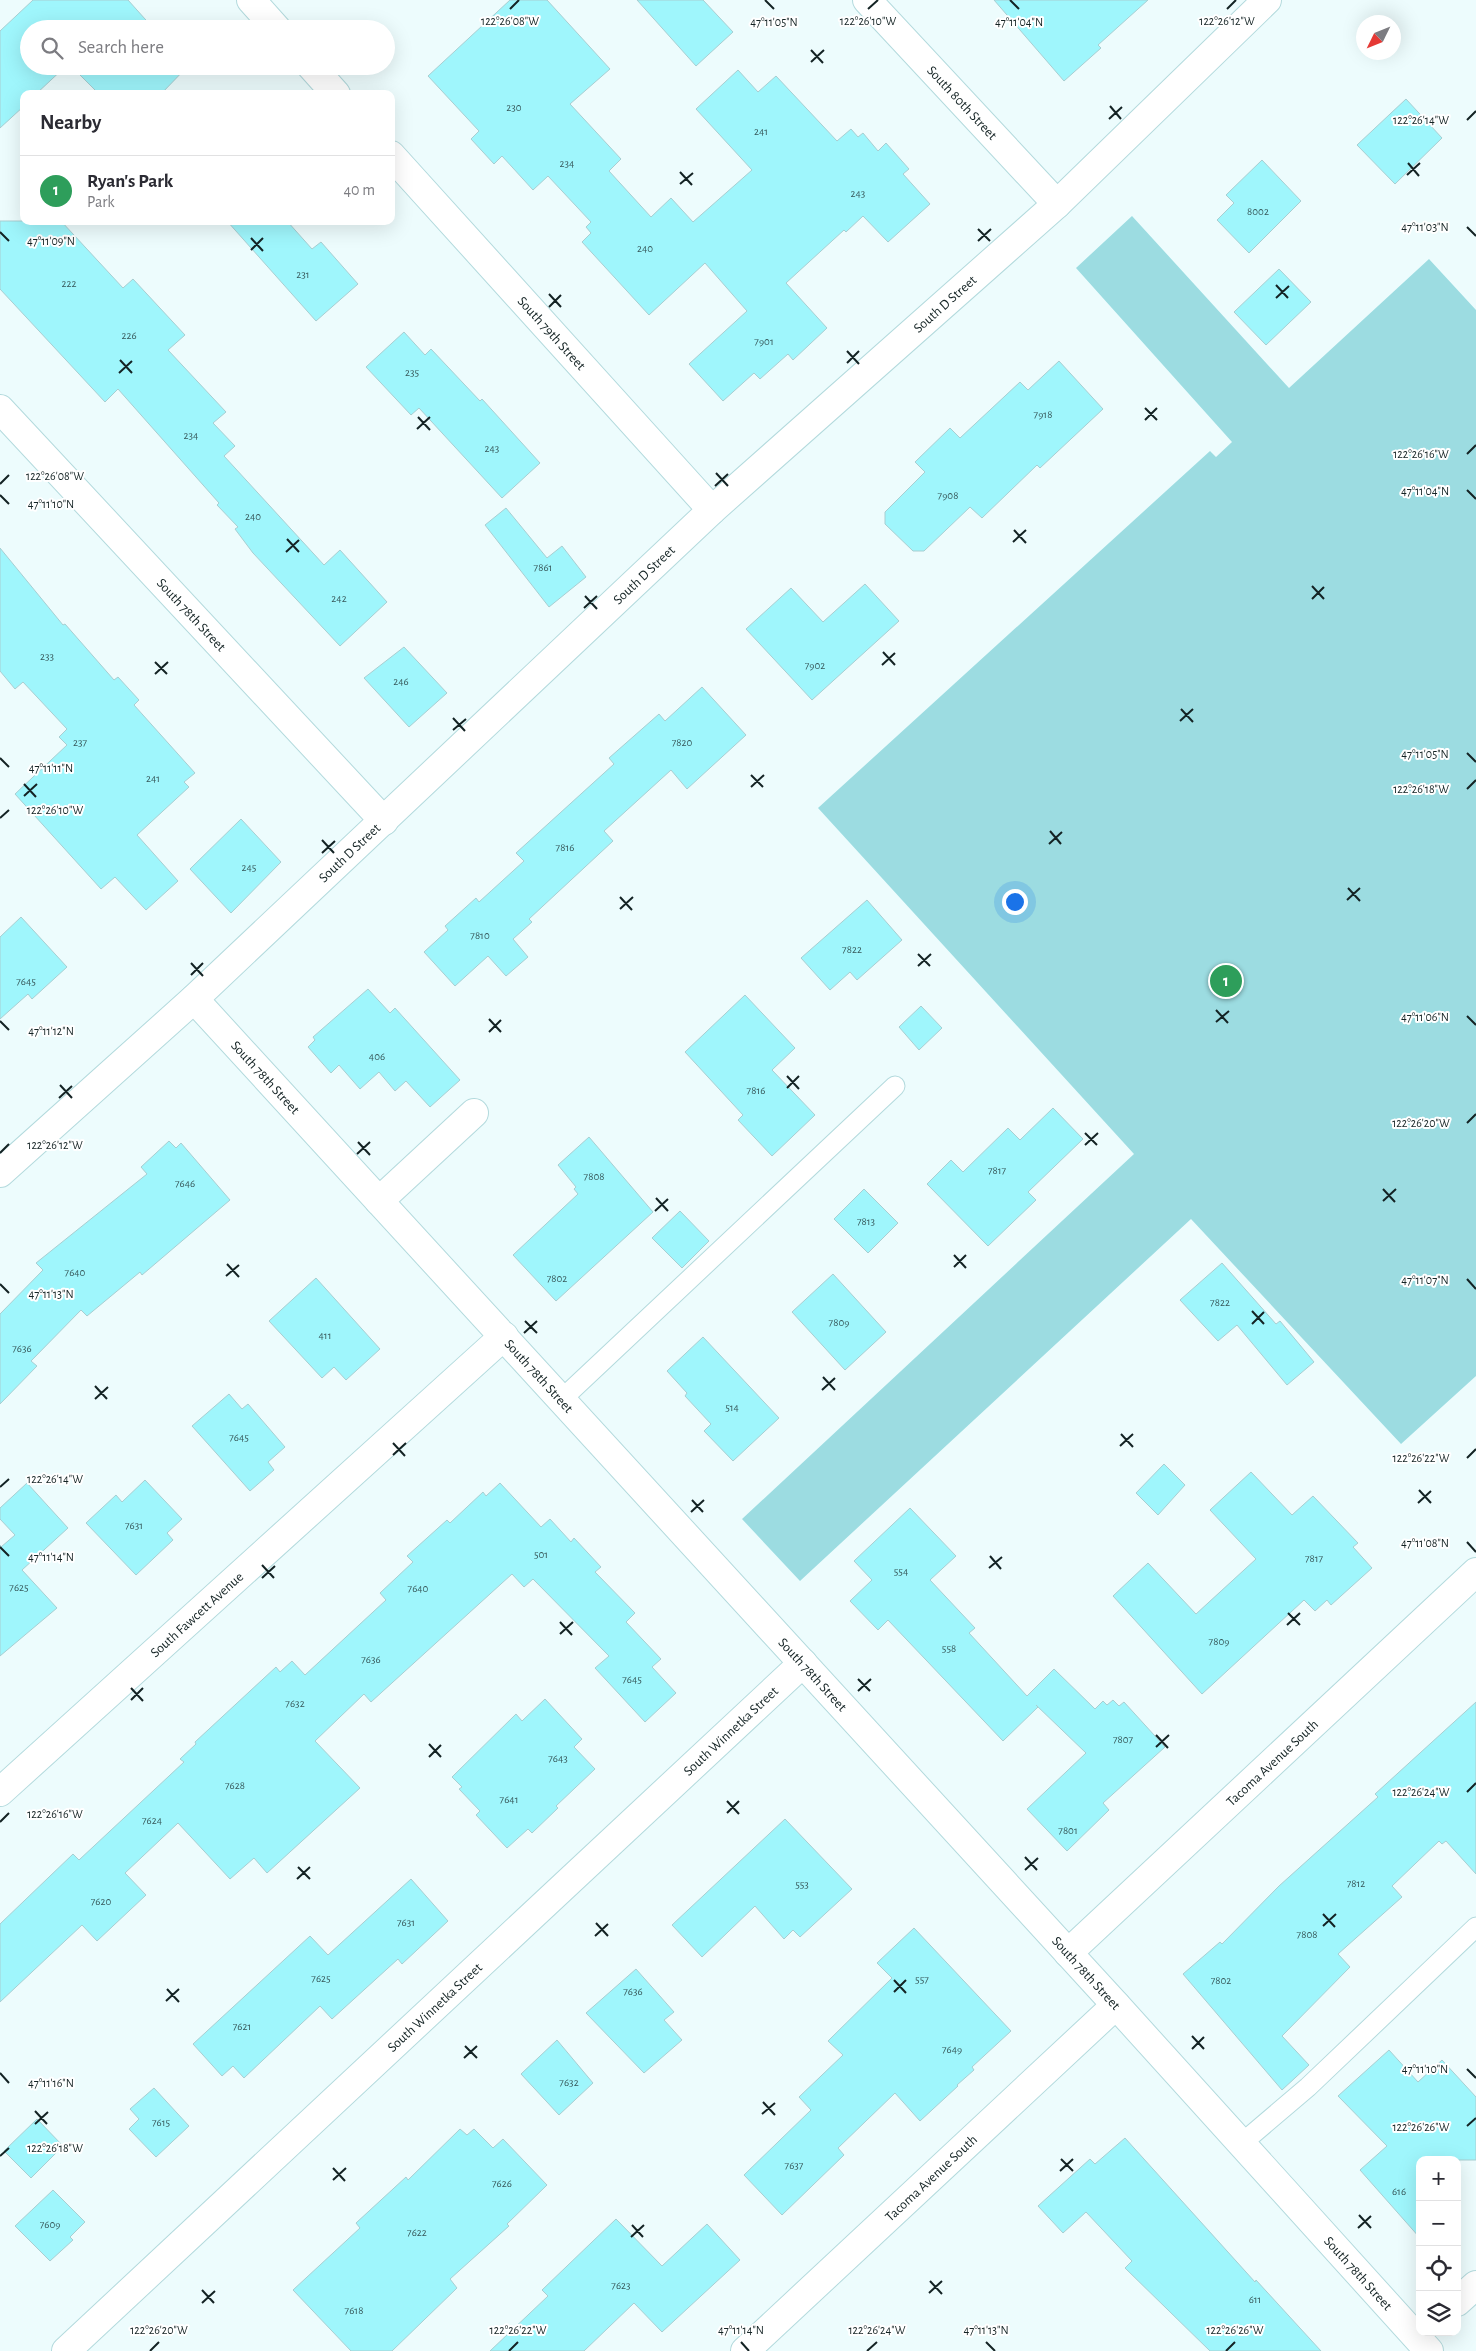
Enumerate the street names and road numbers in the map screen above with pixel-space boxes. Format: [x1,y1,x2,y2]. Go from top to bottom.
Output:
street label: South 80th Street [924,63,1000,143]
street label: South D Street [911,273,980,336]
street label: South 79th Street [515,294,588,374]
street label: South D Street [611,543,678,607]
street label: South 78th Street [154,576,228,655]
street label: South D Street [316,821,384,885]
street label: South 78th Street [228,1038,302,1118]
street label: South 78th Street [502,1337,576,1416]
street label: South Fawcett Avenue [148,1570,246,1660]
street label: South 78th Street [775,1636,849,1715]
street label: South Winnetka Street [681,1684,781,1779]
street label: Tacoma Avenue South [1224,1717,1321,1809]
street label: South 78th Street [1049,1934,1123,2013]
street label: South Winnetka Street [385,1960,485,2055]
street label: Tacoma Avenue South [883,2133,980,2224]
street label: South 78th Street [1321,2234,1395,2314]

